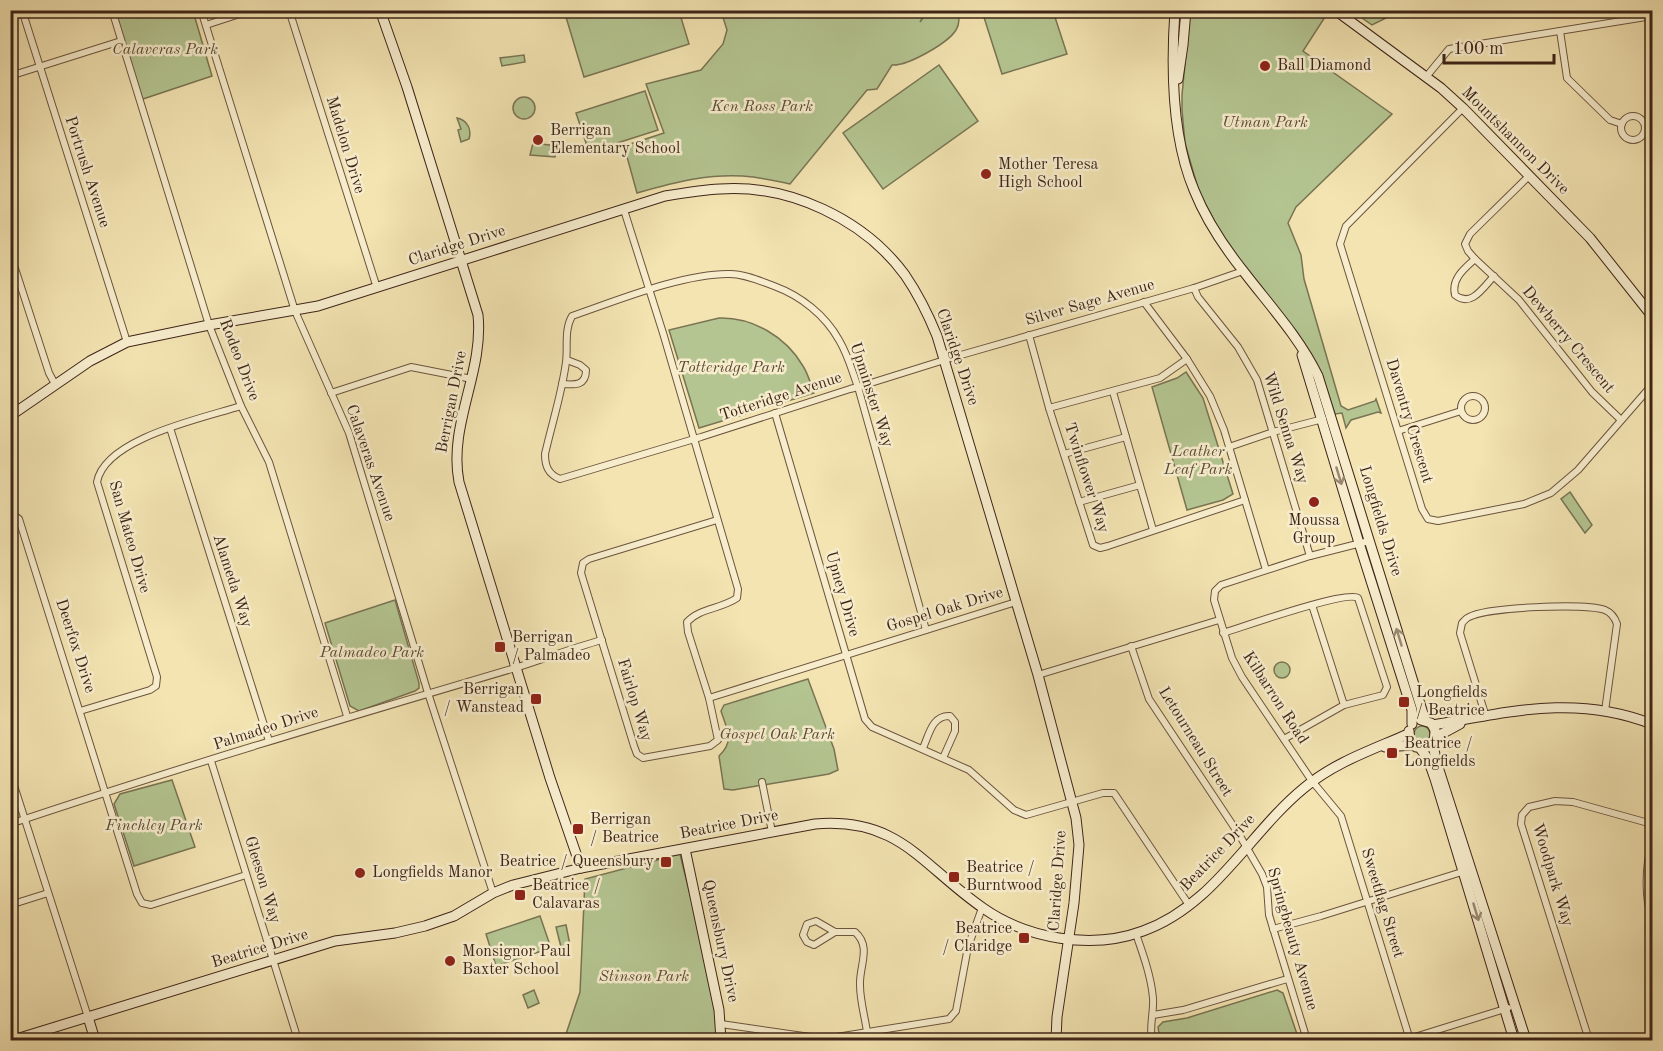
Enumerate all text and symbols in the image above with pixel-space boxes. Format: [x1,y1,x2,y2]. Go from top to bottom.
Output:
scale bar [1444,27,1554,65]
text: 100 m [1453,40,1504,58]
park label: Calaveras Park [112,42,218,58]
place label: Ball Diamond [1277,58,1371,74]
marker: Ball Diamond [1258,59,1272,73]
street label: Mountshannon Drive [1458,84,1572,198]
street label: Madelon Drive [323,94,367,196]
park label: Ken Ross Park [710,99,813,115]
street label: Portrush Avenue [61,114,113,230]
park label: Utman Park [1222,115,1308,131]
place label: Berrigan Elementary School [550,123,680,157]
marker: Berrigan Elementary School [531,133,545,147]
place label: Mother Teresa High School [998,157,1099,191]
marker: Mother Teresa High School [979,167,993,181]
street label: Claridge Drive [406,223,508,269]
street label: Silver Sage Avenue [1023,277,1157,329]
street label: Dewberry Crescent [1519,284,1617,397]
street label: Claridge Drive [933,307,981,407]
street label: Rodeo Drive [216,317,262,403]
street label: Upminster Way [847,341,896,450]
street label: Berrigan Drive [434,349,470,455]
street label: Daventry Crescent [1383,357,1436,485]
park label: Totteridge Park [677,360,785,376]
street label: Totteridge Avenue [718,370,844,424]
street label: Wild Senna Way [1259,370,1311,486]
street label: Calaveras Avenue [343,403,397,523]
street label: Twinflower Way [1061,421,1112,536]
park label: Leather Leaf Park [1163,444,1232,478]
street label: Longfields Drive [1356,464,1404,578]
one-way arrow [1334,466,1345,485]
street label: San Mateo Drive [105,479,153,595]
marker: Moussa Group [1307,495,1321,509]
place label: Moussa Group [1288,513,1340,547]
street label: Alameda Way [209,532,255,630]
street label: Upney Drive [822,549,862,639]
street label: Gospel Oak Drive [885,585,1005,635]
street label: Deerfox Drive [52,597,98,695]
one-way arrow [1393,628,1404,647]
place label: Berrigan / Palmadeo [512,630,590,664]
marker: Berrigan / Palmadeo [493,640,507,654]
park label: Palmadeo Park [319,645,424,661]
street label: Kilbarron Road [1239,649,1311,747]
street label: Fairlop Way [614,657,654,744]
place label: Berrigan / Wanstead [444,682,524,716]
street label: Letourneau Street [1155,684,1235,800]
place label: Longfields / Beatrice [1416,685,1487,719]
marker: Berrigan / Wanstead [529,692,543,706]
marker: Longfields / Beatrice [1397,695,1411,709]
street label: Palmadeo Drive [211,704,321,754]
park label: Gospel Oak Park [719,727,835,743]
place label: Beatrice / Longfields [1404,736,1475,770]
marker: Beatrice / Longfields [1385,746,1399,760]
street label: Beatrice Drive [678,808,780,842]
street label: Beatrice Drive [1177,811,1259,895]
place label: Berrigan / Beatrice [590,812,659,846]
park label: Finchley Park [104,818,203,834]
street label: Woodpark Way [1529,821,1575,929]
marker: Berrigan / Beatrice [571,822,585,836]
street label: Claridge Drive [1046,830,1070,932]
street label: Gleeson Way [241,834,283,926]
street label: Sweetflag Street [1358,846,1406,960]
place label: Beatrice / Queensbury [499,854,655,870]
marker: Beatrice / Queensbury [659,855,673,869]
place label: Beatrice / Burntwood [966,860,1042,894]
place label: Longfields Manor [372,865,493,881]
marker: Longfields Manor [353,866,367,880]
street label: Springbeauty Avenue [1264,866,1320,1012]
marker: Beatrice / Burntwood [947,870,961,884]
place label: Beatrice / Calavaras [532,878,601,912]
street label: Queensbury Drive [699,878,741,1004]
marker: Beatrice / Calavaras [513,888,527,902]
one-way arrow [1471,902,1482,921]
place label: Beatrice / Claridge [942,921,1012,955]
street label: Beatrice Drive [210,927,310,971]
marker: Beatrice / Claridge [1017,931,1031,945]
place label: Monsignor Paul Baxter School [462,944,570,978]
marker: Monsignor Paul Baxter School [443,954,457,968]
park label: Stinson Park [599,969,689,985]

